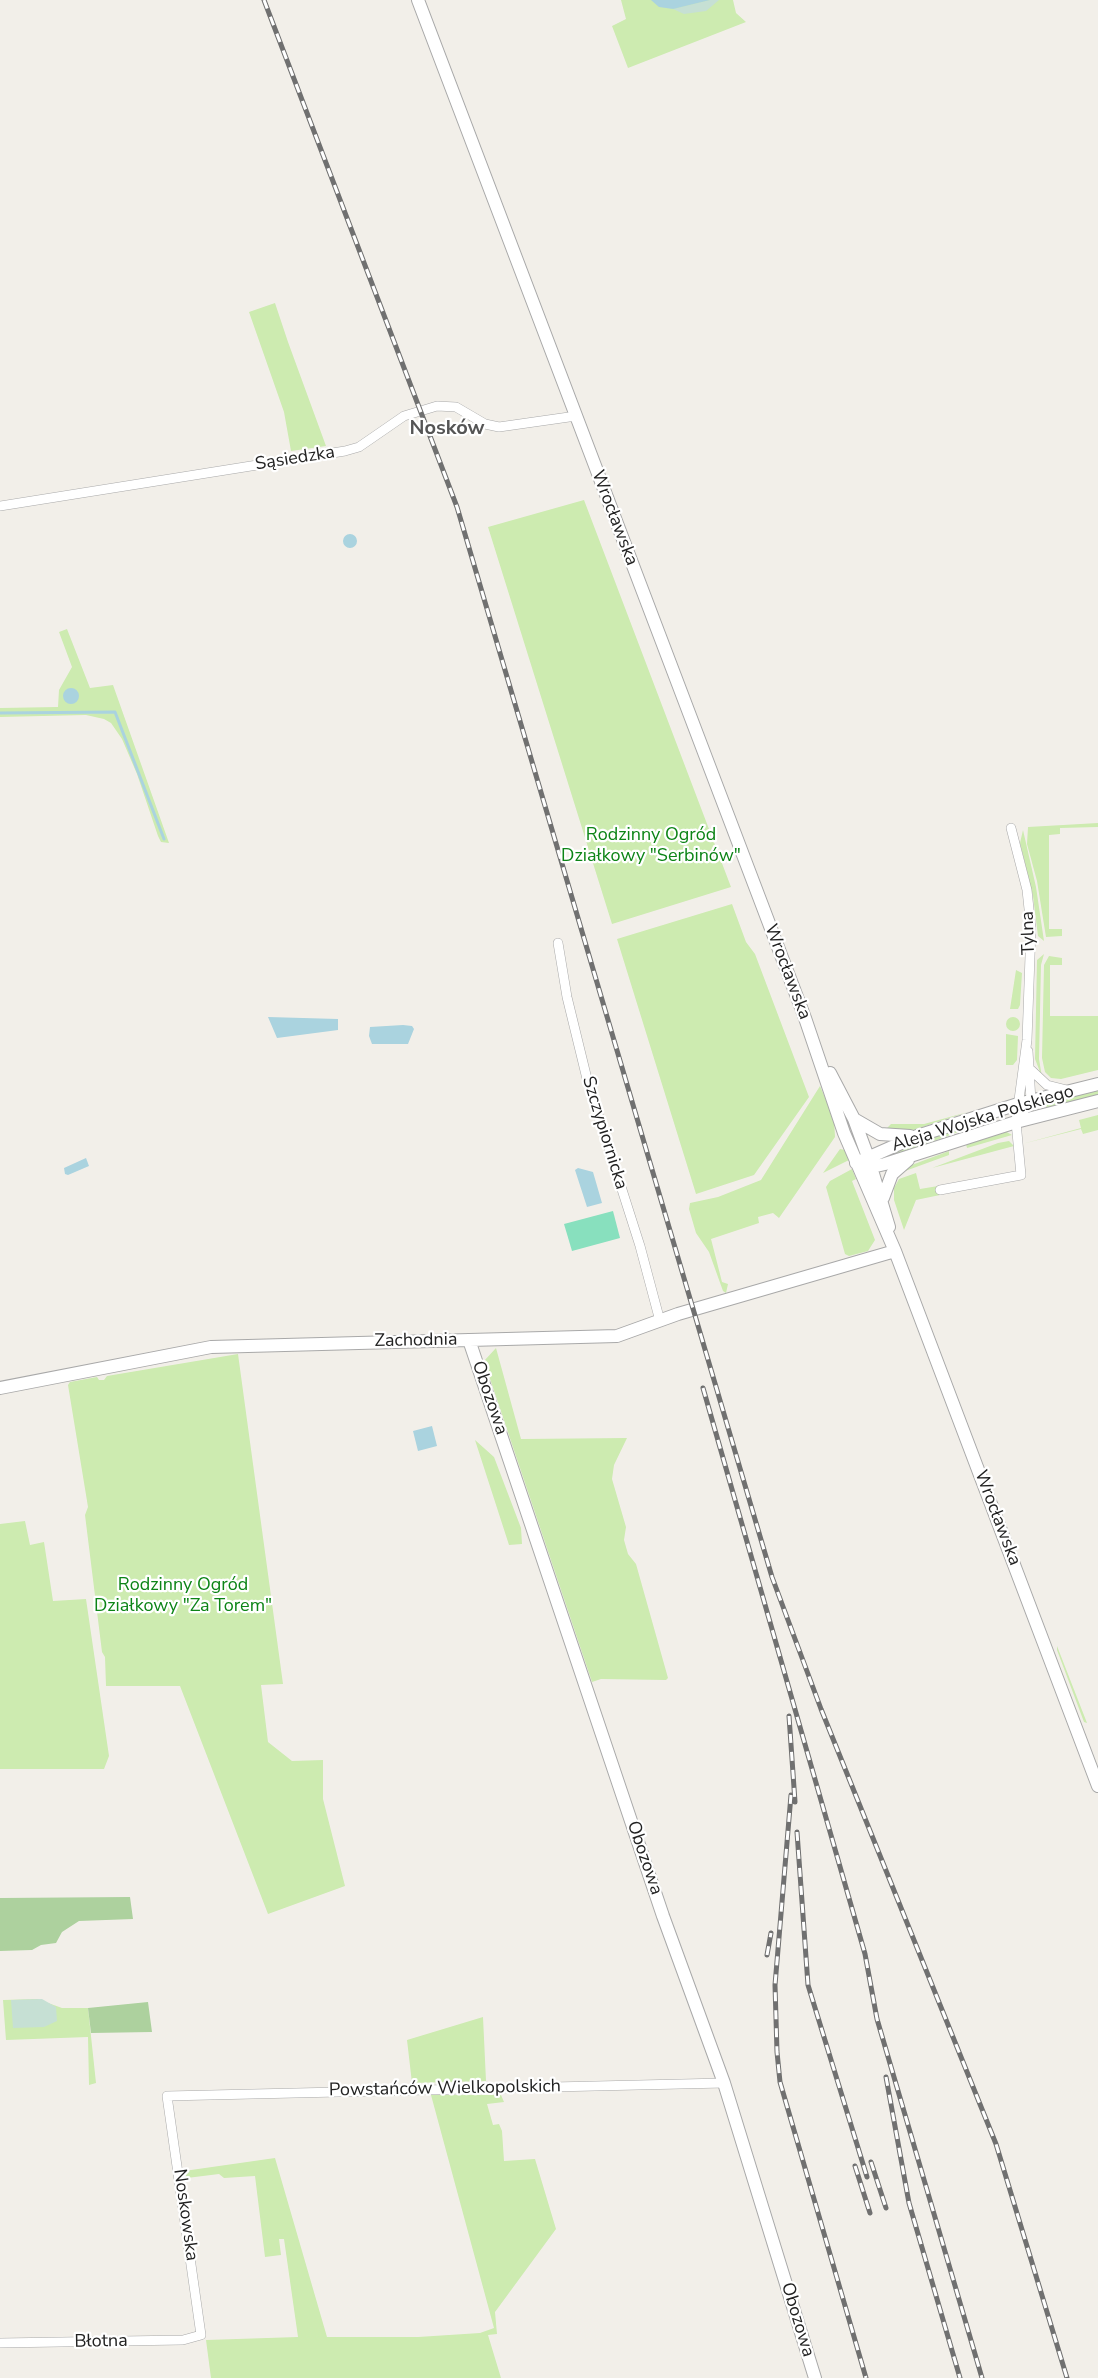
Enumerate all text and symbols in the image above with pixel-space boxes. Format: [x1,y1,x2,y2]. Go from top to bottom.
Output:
district label: Nosków [409,417,485,441]
street label: Sąsiedzka [254,442,336,476]
street label: Wrocławska [586,467,642,569]
park label: Rodzinny Ogród Działkowy "Serbinów" [561,825,741,868]
street label: Tylna [1017,911,1041,955]
street label: Wrocławska [759,921,815,1023]
street label: Szczypiornicka [577,1074,631,1192]
street label: Aleja Wojska Polskiego [889,1081,1077,1157]
street label: Zachodnia [374,1329,458,1353]
street label: Obozowa [466,1358,512,1438]
street label: Wrocławska [969,1467,1025,1569]
park label: Rodzinny Ogród Działkowy "Za Torem" [94,1575,272,1618]
street label: Obozowa [621,1818,667,1898]
street label: Powstańców Wielkopolskich [329,2076,561,2102]
street label: Noskowska [168,2168,202,2262]
street label: Obozowa [775,2280,819,2360]
street label: Błotna [74,2331,128,2353]

